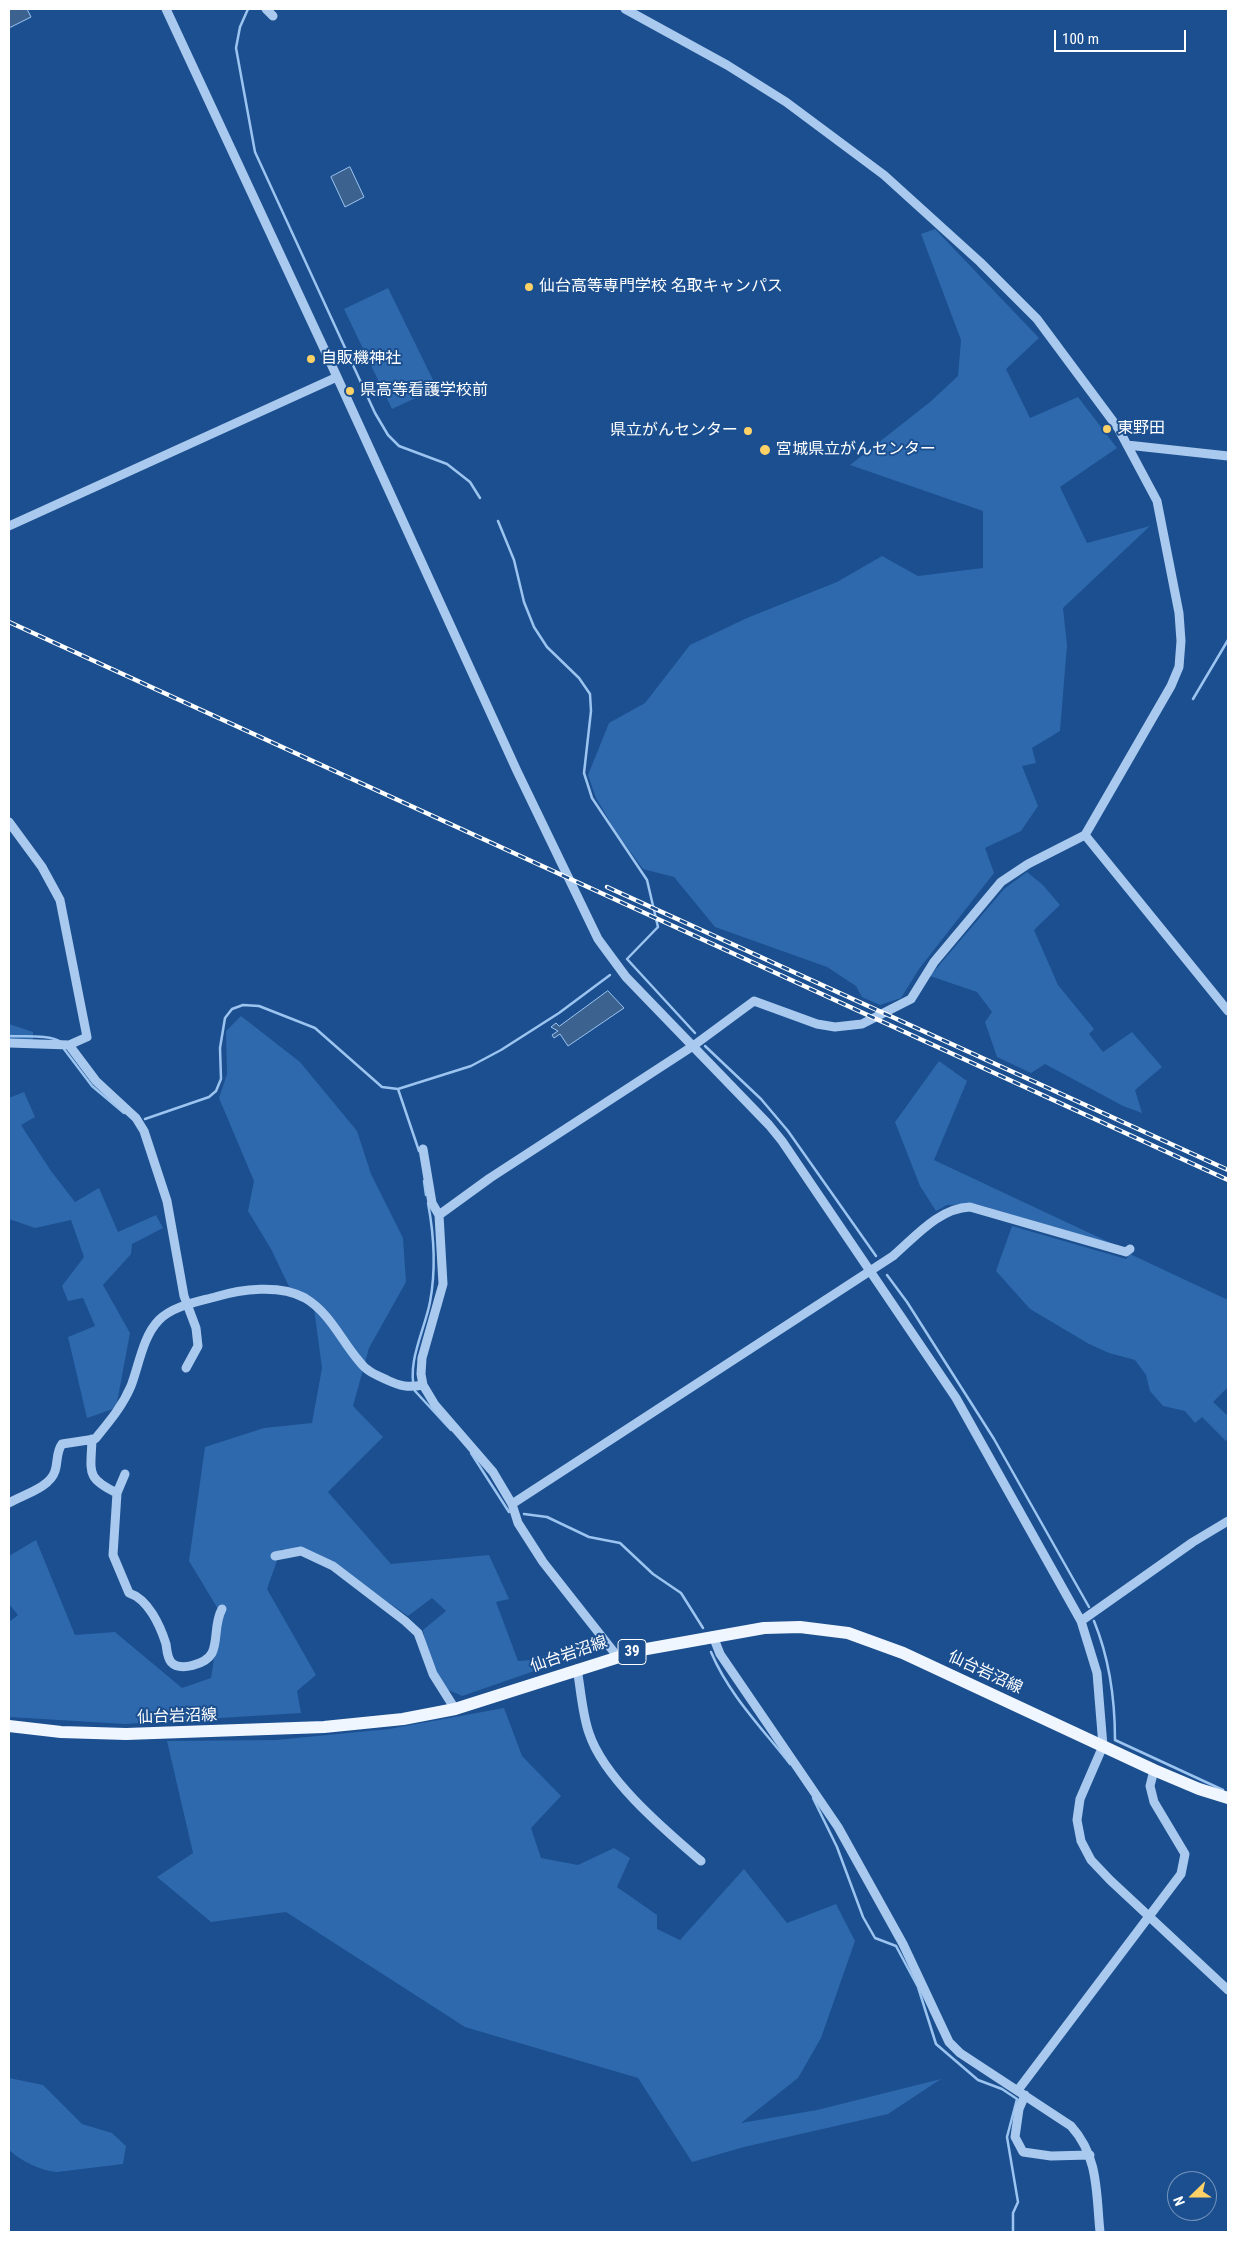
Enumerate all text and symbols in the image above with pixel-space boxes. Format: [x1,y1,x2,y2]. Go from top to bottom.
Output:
scale bar [1057,20,1190,52]
text: 100 m [1062,30,1099,48]
place label: 仙台高等専門学校 名取キャンパス [539,277,783,297]
marker: 仙台高等専門学校 名取キャンパス [523,281,535,293]
place label: 自販機神社 [321,349,401,369]
marker: 自販機神社 [305,353,317,365]
place label: 県高等看護学校前 [360,381,488,401]
marker: 県高等看護学校前 [344,385,356,397]
place label: 東野田 [1117,419,1165,439]
place label: 県立がんセンター [610,421,738,441]
marker: 東野田 [1101,423,1113,435]
marker: 県立がんセンター [742,425,754,437]
place label: 宮城県立がんセンター [776,440,936,460]
marker: 宮城県立がんセンター [758,443,772,457]
street label: 仙台岩沼線 [528,1633,610,1677]
road number: 39 [618,1640,646,1664]
street label: 仙台岩沼線 [945,1647,1025,1699]
street label: 仙台岩沼線 [137,1706,217,1728]
north arrow [1167,2171,1217,2221]
text: N [1170,2194,1188,2208]

